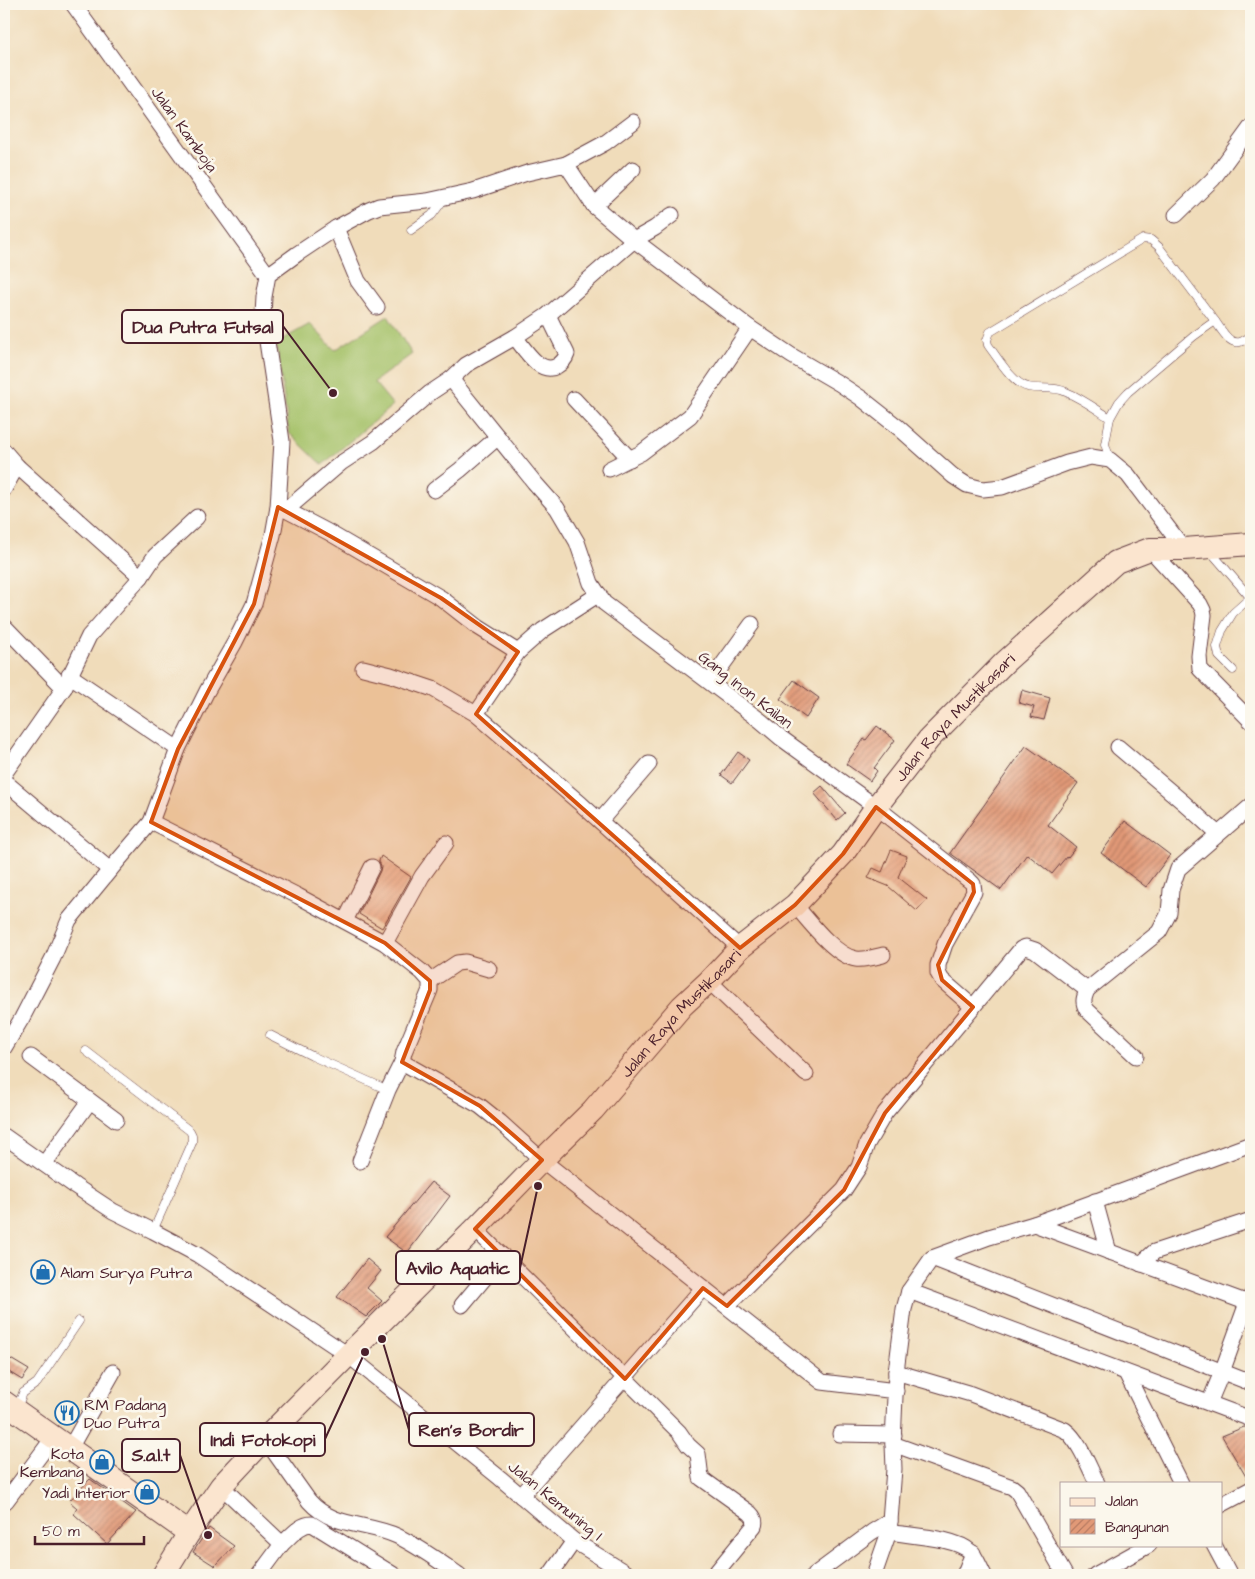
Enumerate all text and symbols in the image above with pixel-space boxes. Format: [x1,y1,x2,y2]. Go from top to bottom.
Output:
street label: Jalan Kamboja [146,82,223,177]
callout: Dua Putra Futsal [122,310,283,343]
text: Dua Putra Futsal [132,315,274,340]
street label: Gang Inon Kailan [693,646,797,735]
street label: Jalan Raya Mustikasari [890,648,1020,786]
street label: Jalan Raya Mustikasari [616,944,746,1082]
callout: Avilo Aquatic [396,1251,520,1284]
text: Avilo Aquatic [406,1256,511,1281]
shop icon: Alam Surya Putra [30,1259,56,1285]
place label: Alam Surya Putra [60,1262,192,1285]
place label: RM Padang Duo Putra [84,1394,166,1434]
restaurant icon: RM Padang Duo Putra [54,1400,80,1426]
callout: Ren's Bordir [409,1413,534,1446]
text: Ren's Bordir [418,1418,524,1443]
callout: Indi Fotokopi [200,1423,325,1456]
text: Indi Fotokopi [211,1428,316,1453]
callout: S.a.l.t [122,1439,180,1472]
place label: Kota Kembang [20,1443,84,1484]
text: S.a.l.t [131,1443,171,1468]
shop icon: Kota Kembang [89,1449,115,1475]
street label: Jalan Kemuning I [503,1456,607,1547]
shop icon: Yadi Interior [134,1479,160,1505]
place label: Yadi Interior [42,1482,130,1504]
legend [1060,1482,1222,1546]
text: Jalan [1105,1491,1139,1512]
scale bar [35,1514,144,1546]
text: Bangunan [1105,1517,1169,1539]
text: 50 m [42,1521,80,1542]

